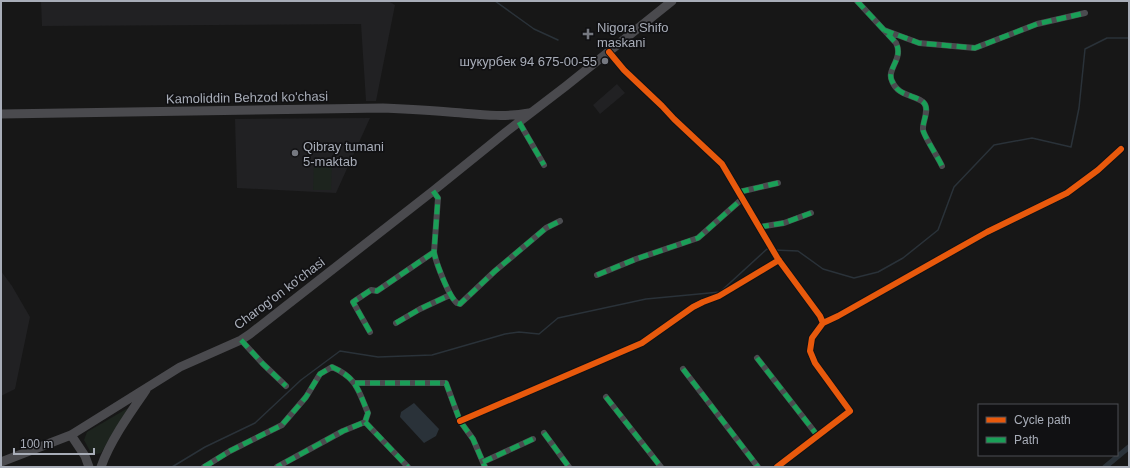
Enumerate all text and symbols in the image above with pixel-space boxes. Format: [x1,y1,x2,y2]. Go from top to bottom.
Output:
place label: Nigora Shifo maskani [597,20,669,50]
marker: Nigora Shifo maskani [582,28,594,40]
place label: шукурбек 94 675-00-55 [459,54,597,69]
marker: шукурбек 94 675-00-55 [600,56,610,66]
street label: Kamoliddin Behzod ko'chasi [166,89,328,106]
place label: Qibray tumani 5-maktab [303,139,384,169]
marker: Qibray tumani 5-maktab [290,148,300,158]
street label: Charog'on ko'chasi [231,254,328,332]
legend [978,404,1118,456]
text: Cycle path [1014,413,1071,427]
scale bar [14,430,94,456]
text: Path [1014,433,1039,447]
text: 100 m [20,437,53,451]

